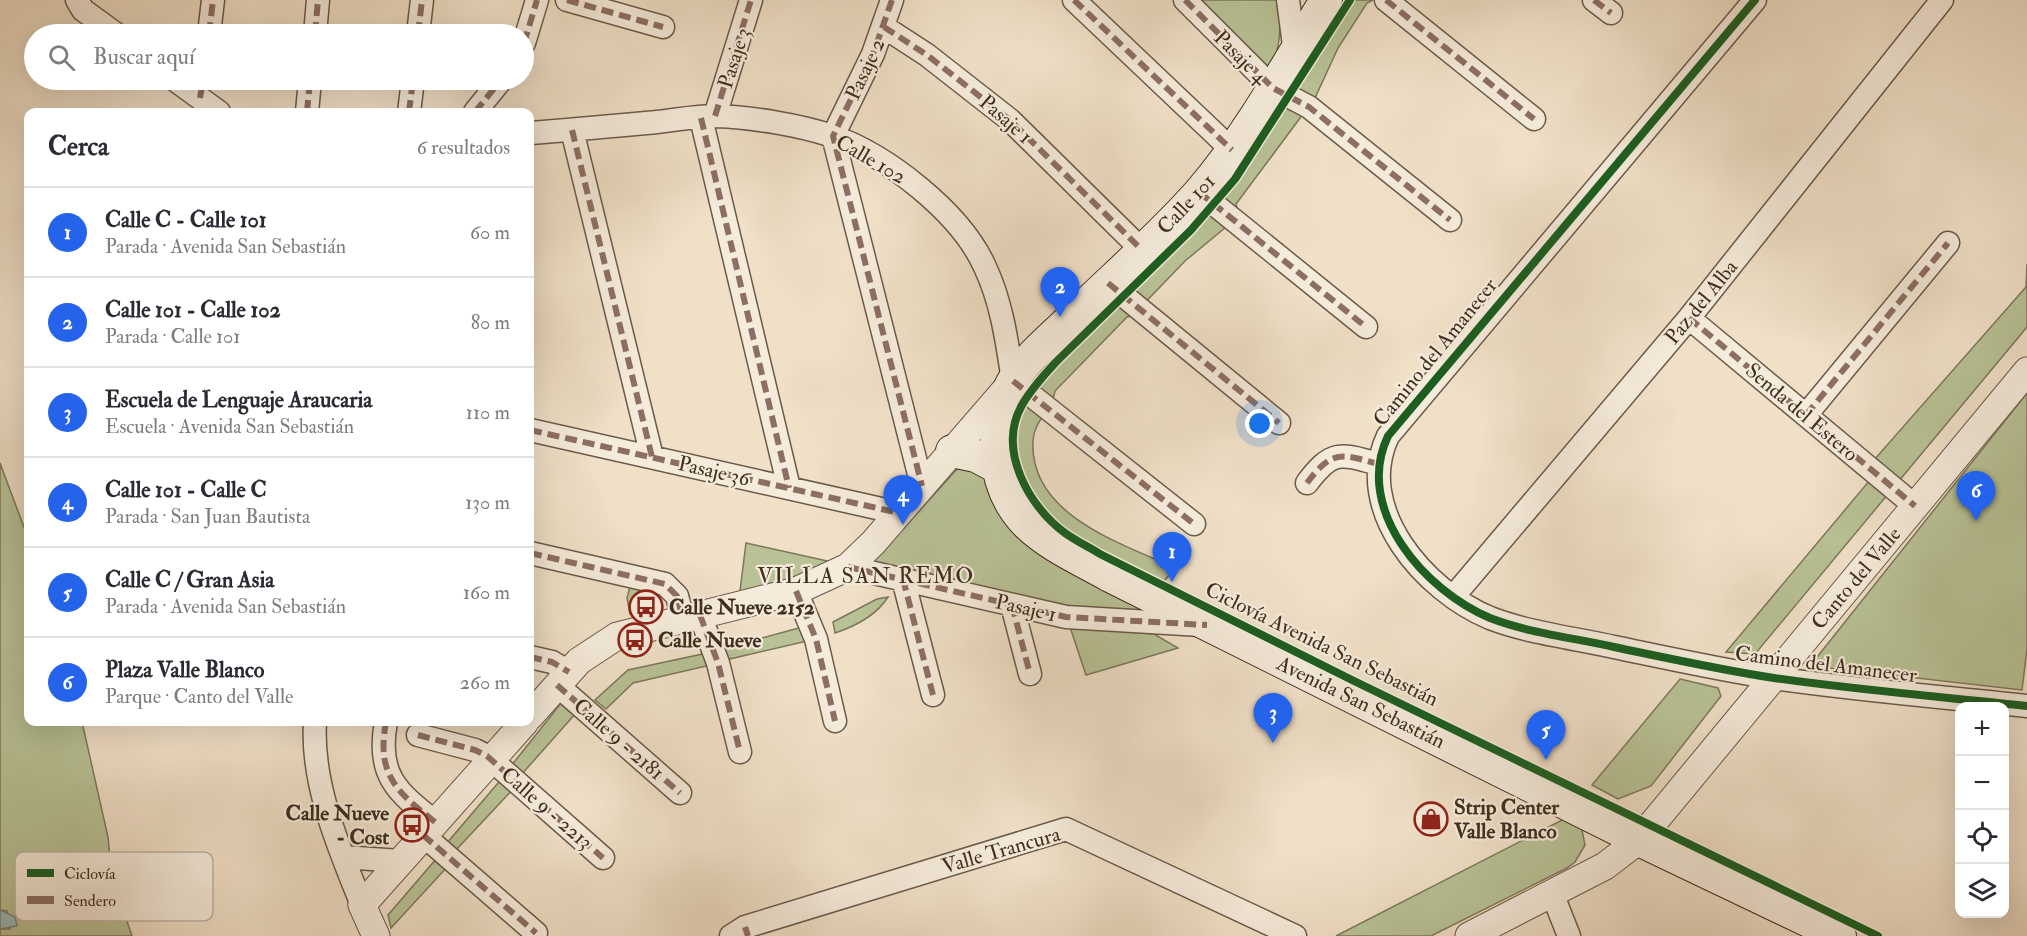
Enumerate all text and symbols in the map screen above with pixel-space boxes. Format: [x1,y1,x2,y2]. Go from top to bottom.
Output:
search box [24,24,534,90]
street label: Pasaje 3 [712,24,757,92]
street label: Pasaje 4 [1208,25,1275,91]
street label: Pasaje 2 [839,34,891,104]
icon: search [45,41,78,74]
text: Buscar aquí [93,43,195,71]
street label: Pasaje 1 [973,89,1038,150]
street label: Calle 102 [831,129,911,190]
text: Cerca [48,131,109,163]
text: 6 resultados [417,135,510,160]
street label: Calle 101 [1151,168,1221,240]
text: Calle C - Calle 101 [105,206,267,234]
text: 1 [64,220,71,245]
text: 60 m [470,220,510,245]
text: Parada · Avenida San Sebastián [105,234,346,259]
street label: Paz del Alba [1659,254,1744,350]
pin: 2 [1040,268,1080,317]
street label: Camino del Amanecer [1367,273,1504,432]
text: Calle 101 - Calle 102 [105,296,281,324]
text: 2 [62,310,73,335]
text: 80 m [471,310,510,335]
text: Parada · Calle 101 [105,324,240,349]
street label: Senda del Estero [1740,357,1864,467]
text: Escuela de Lenguaje Araucaria [105,386,372,414]
text: 3 [64,400,71,425]
text: 110 m [466,400,510,425]
your location [1245,409,1274,438]
text: Escuela · Avenida San Sebastián [105,414,354,439]
street label: Pasaje 36 [675,450,754,493]
pin: 6 [1956,472,1996,521]
text: Calle 101 - Calle C [105,476,267,504]
pin: 4 [884,476,922,525]
text: 4 [62,490,73,515]
text: 130 m [465,490,510,515]
text: Parada · San Juan Bautista [105,504,310,529]
street label: Canto del Valle [1806,521,1907,635]
pin: 1 [1152,532,1192,582]
district label: VILLA SAN REMO [757,562,975,590]
text: Calle C / Gran Asia [105,566,274,594]
street label: Ciclovía Avenida San Sebastián [1201,577,1443,711]
text: 5 [63,580,72,605]
text: 160 m [463,580,510,605]
street label: Pasaje 1 [993,588,1059,629]
bus stop icon: Calle Nueve 2152 [628,589,664,625]
text: Parada · Avenida San Sebastián [105,594,346,619]
place label: Calle Nueve 2152 [669,594,815,621]
bus stop icon: Calle Nueve [617,622,653,658]
place label: Calle Nueve [658,627,762,654]
street label: Camino del Amanecer [1733,640,1919,689]
street label: Avenida San Sebastián [1273,650,1449,754]
text: Plaza Valle Blanco [105,656,264,684]
text: 6 [62,670,73,695]
text: 260 m [460,670,510,695]
text: Parque · Canto del Valle [105,684,293,709]
street label: Calle 9 - 2181 [568,693,670,786]
pin: 3 [1254,694,1292,743]
map controls [1955,702,2009,918]
button: + [1955,702,2009,756]
pin: 5 [1526,710,1566,760]
button: − [1955,756,2009,810]
street label: Calle 9 - 2213 [495,761,598,856]
place label: Strip Center Valle Blanco [1453,794,1560,845]
place label: Calle Nueve - Cost [286,800,389,851]
shop icon: Strip Center Valle Blanco [1413,801,1449,837]
bus stop icon: Calle Nueve - Cost [394,807,430,843]
button: locate [1955,810,2009,864]
street label: Valle Trancura [939,821,1064,880]
legend [15,852,213,921]
text: Ciclovía [64,864,116,884]
button: layers [1955,864,2009,918]
text: Sendero [64,891,116,911]

